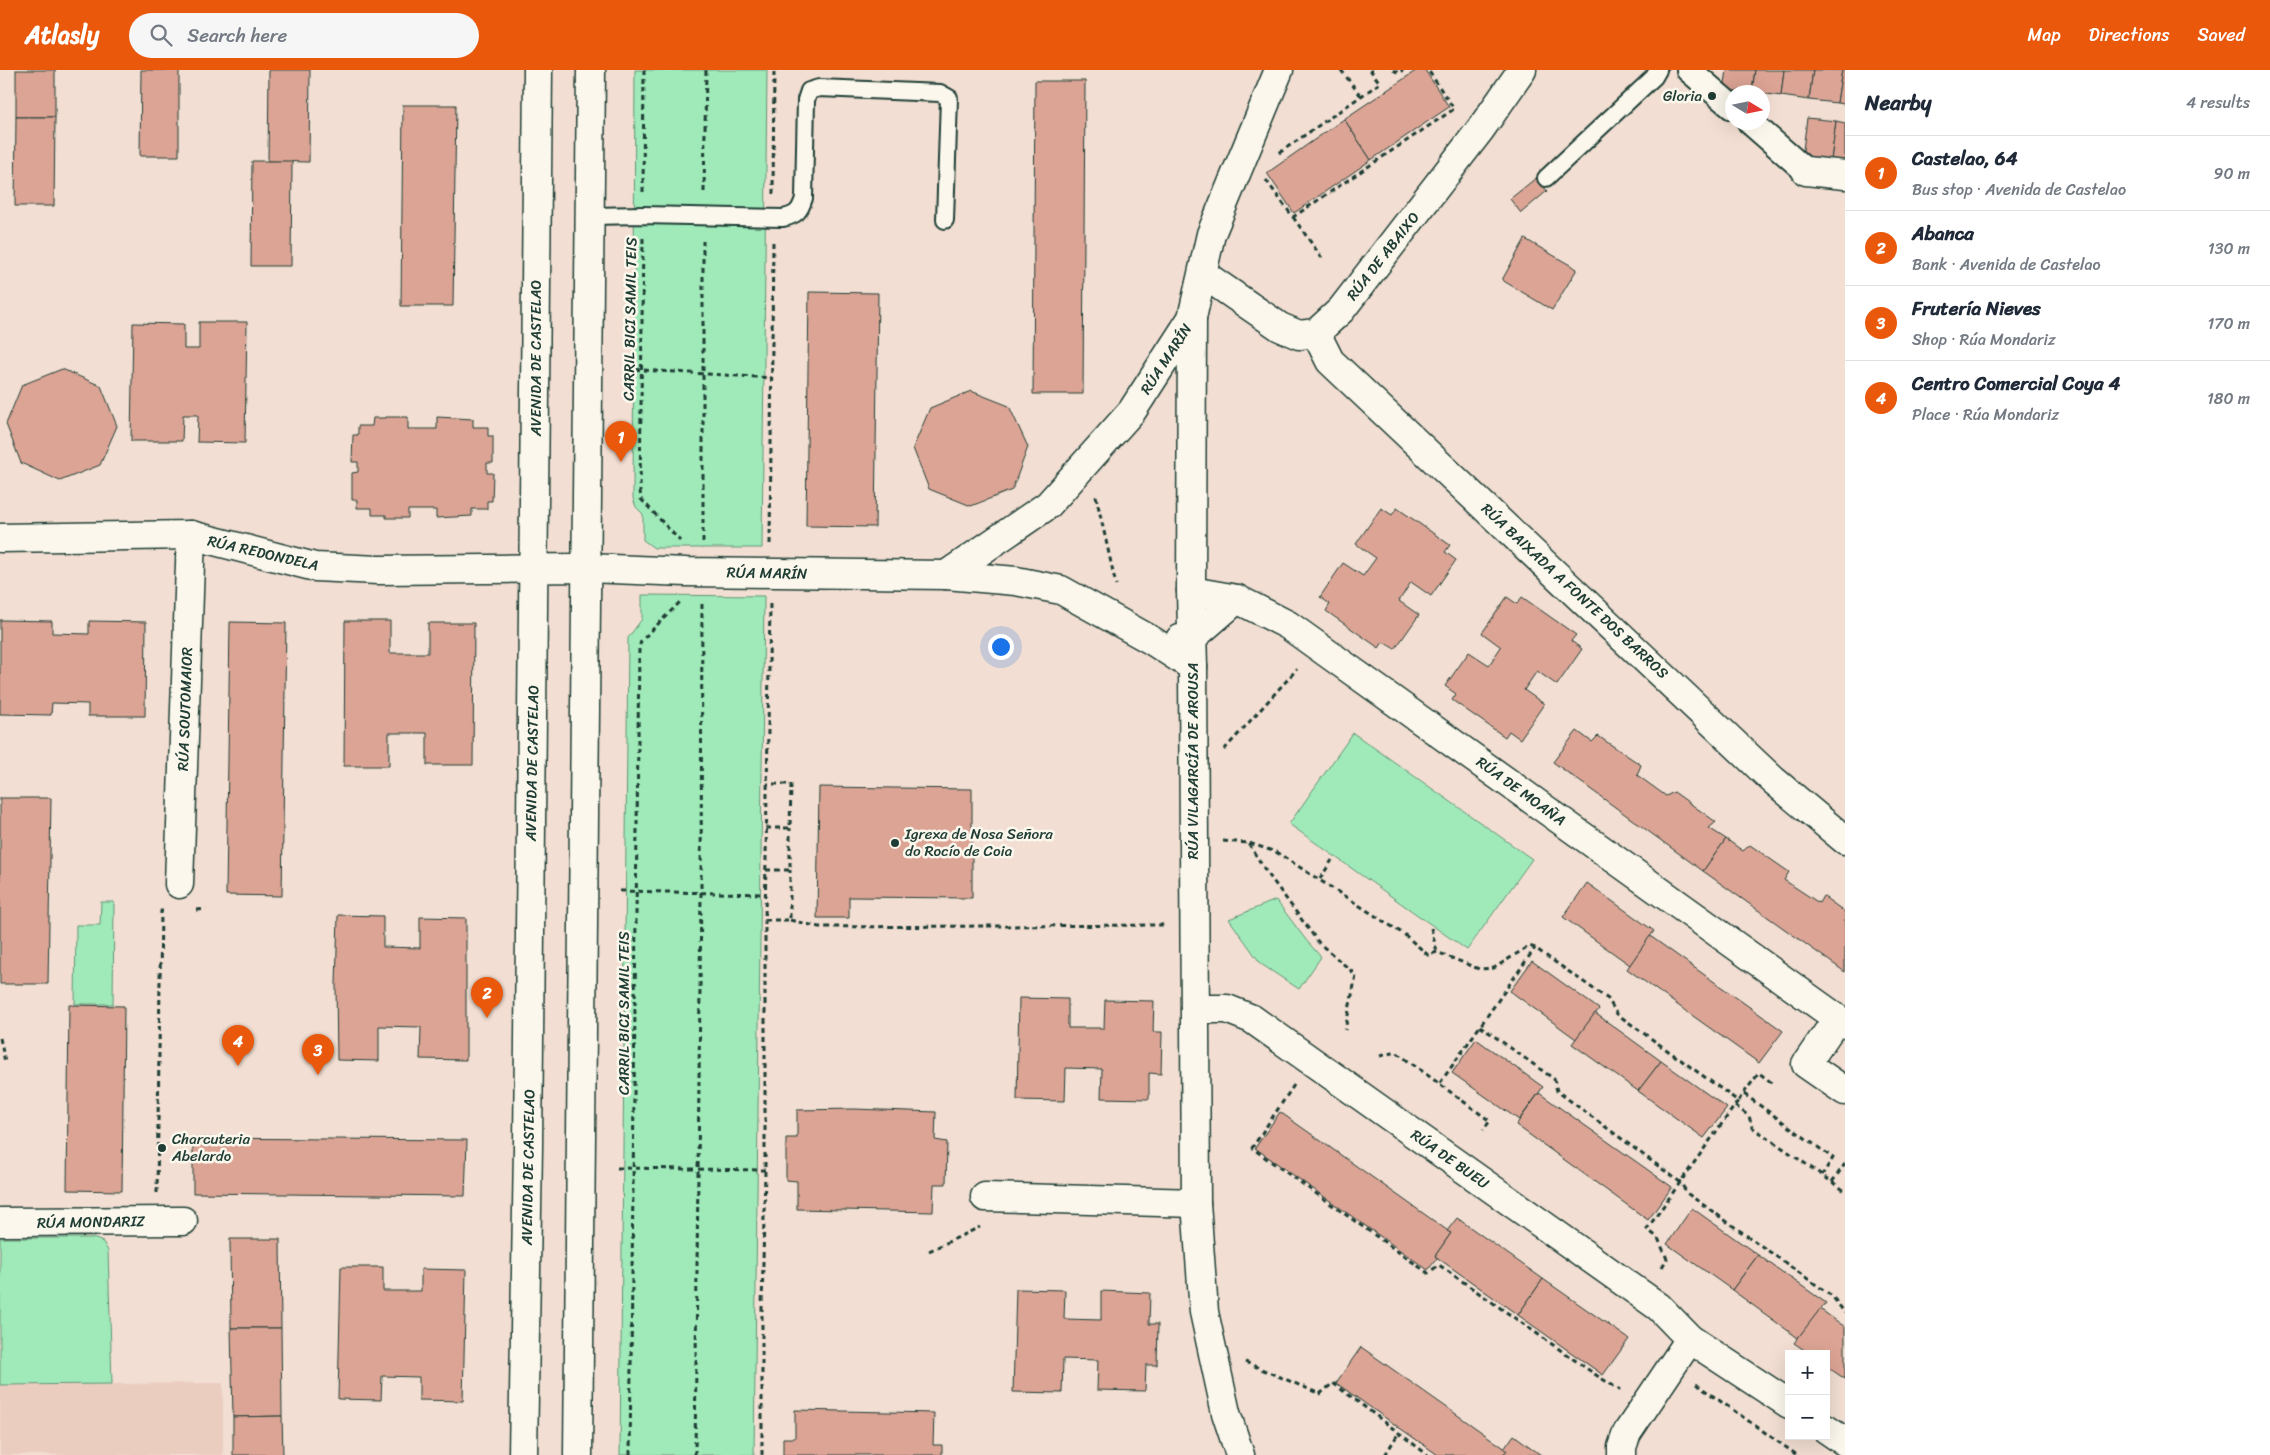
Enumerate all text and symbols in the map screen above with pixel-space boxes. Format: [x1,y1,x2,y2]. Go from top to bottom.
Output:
search box [129,13,479,58]
text: Atlasly [25,14,99,56]
text: Search here [187,19,287,52]
text: Map [2028,19,2061,51]
text: Directions [2089,19,2170,51]
text: Saved [2198,19,2245,51]
icon: search [147,21,175,49]
place label: Gloria [1663,83,1702,109]
text: Nearby [1865,84,1931,122]
north arrow [1725,85,1770,130]
text: 4 results [2186,88,2250,117]
marker: Gloria [1706,90,1718,102]
text: Castelao, 64 [1912,142,2018,175]
text: 1 [1878,159,1884,188]
text: 90 m [2214,159,2250,188]
text: Bus stop · Avenida de Castelao [1912,175,2126,204]
street label: RÚA DE ABAIXO [1340,206,1426,306]
text: Abanca [1912,217,1974,250]
text: 2 [1876,234,1886,263]
text: 130 m [2208,234,2250,263]
street label: CARRIL BICI SAMIL TEIS [616,236,644,401]
text: Bank · Avenida de Castelao [1912,250,2101,279]
street label: AVENIDA DE CASTELAO [523,280,549,437]
text: Frutería Nieves [1912,292,2041,325]
text: 3 [1877,309,1885,338]
text: 170 m [2207,309,2250,338]
street label: RÚA MARÍN [1133,318,1199,400]
text: Shop · Rúa Mondariz [1912,325,2056,354]
text: Centro Comercial Coya 4 [1912,367,2120,400]
text: 4 [1876,384,1886,413]
text: 180 m [2207,384,2250,413]
text: Place · Rúa Mondariz [1912,400,2059,429]
pin: 1 [605,421,637,462]
street label: RÚA BAIXADA A FONTE DOS BARROS [1475,497,1675,686]
street label: RÚA REDONDELA [205,528,321,578]
street label: RÚA MARÍN [726,559,808,587]
your location [988,634,1014,660]
street label: RÚA SOUTOMAIOR [170,647,200,771]
street label: RÚA VILAGARCÍA DE AROUSA [1180,662,1206,860]
street label: AVENIDA DE CASTELAO [518,685,546,842]
street label: RÚA DE MOAÑA [1471,749,1571,833]
place label: Igrexa de Nosa Señora do Rocío de Coia [904,821,1053,864]
marker: Igrexa de Nosa Señora do Rocío de Coia [889,837,901,849]
street label: CARRIL BICI SAMIL TEIS [611,930,637,1095]
pin: 2 [471,977,503,1018]
pin: 4 [222,1025,254,1066]
pin: 3 [302,1034,334,1075]
street label: AVENIDA DE CASTELAO [514,1089,542,1246]
street label: RÚA DE BUEU [1405,1122,1495,1196]
place label: Charcuteria Abelardo [171,1126,251,1169]
marker: Charcuteria Abelardo [156,1142,168,1154]
street label: RÚA MONDARIZ [37,1208,146,1236]
map controls [1785,1350,1830,1440]
button: + [1785,1350,1830,1395]
button: − [1785,1395,1830,1440]

